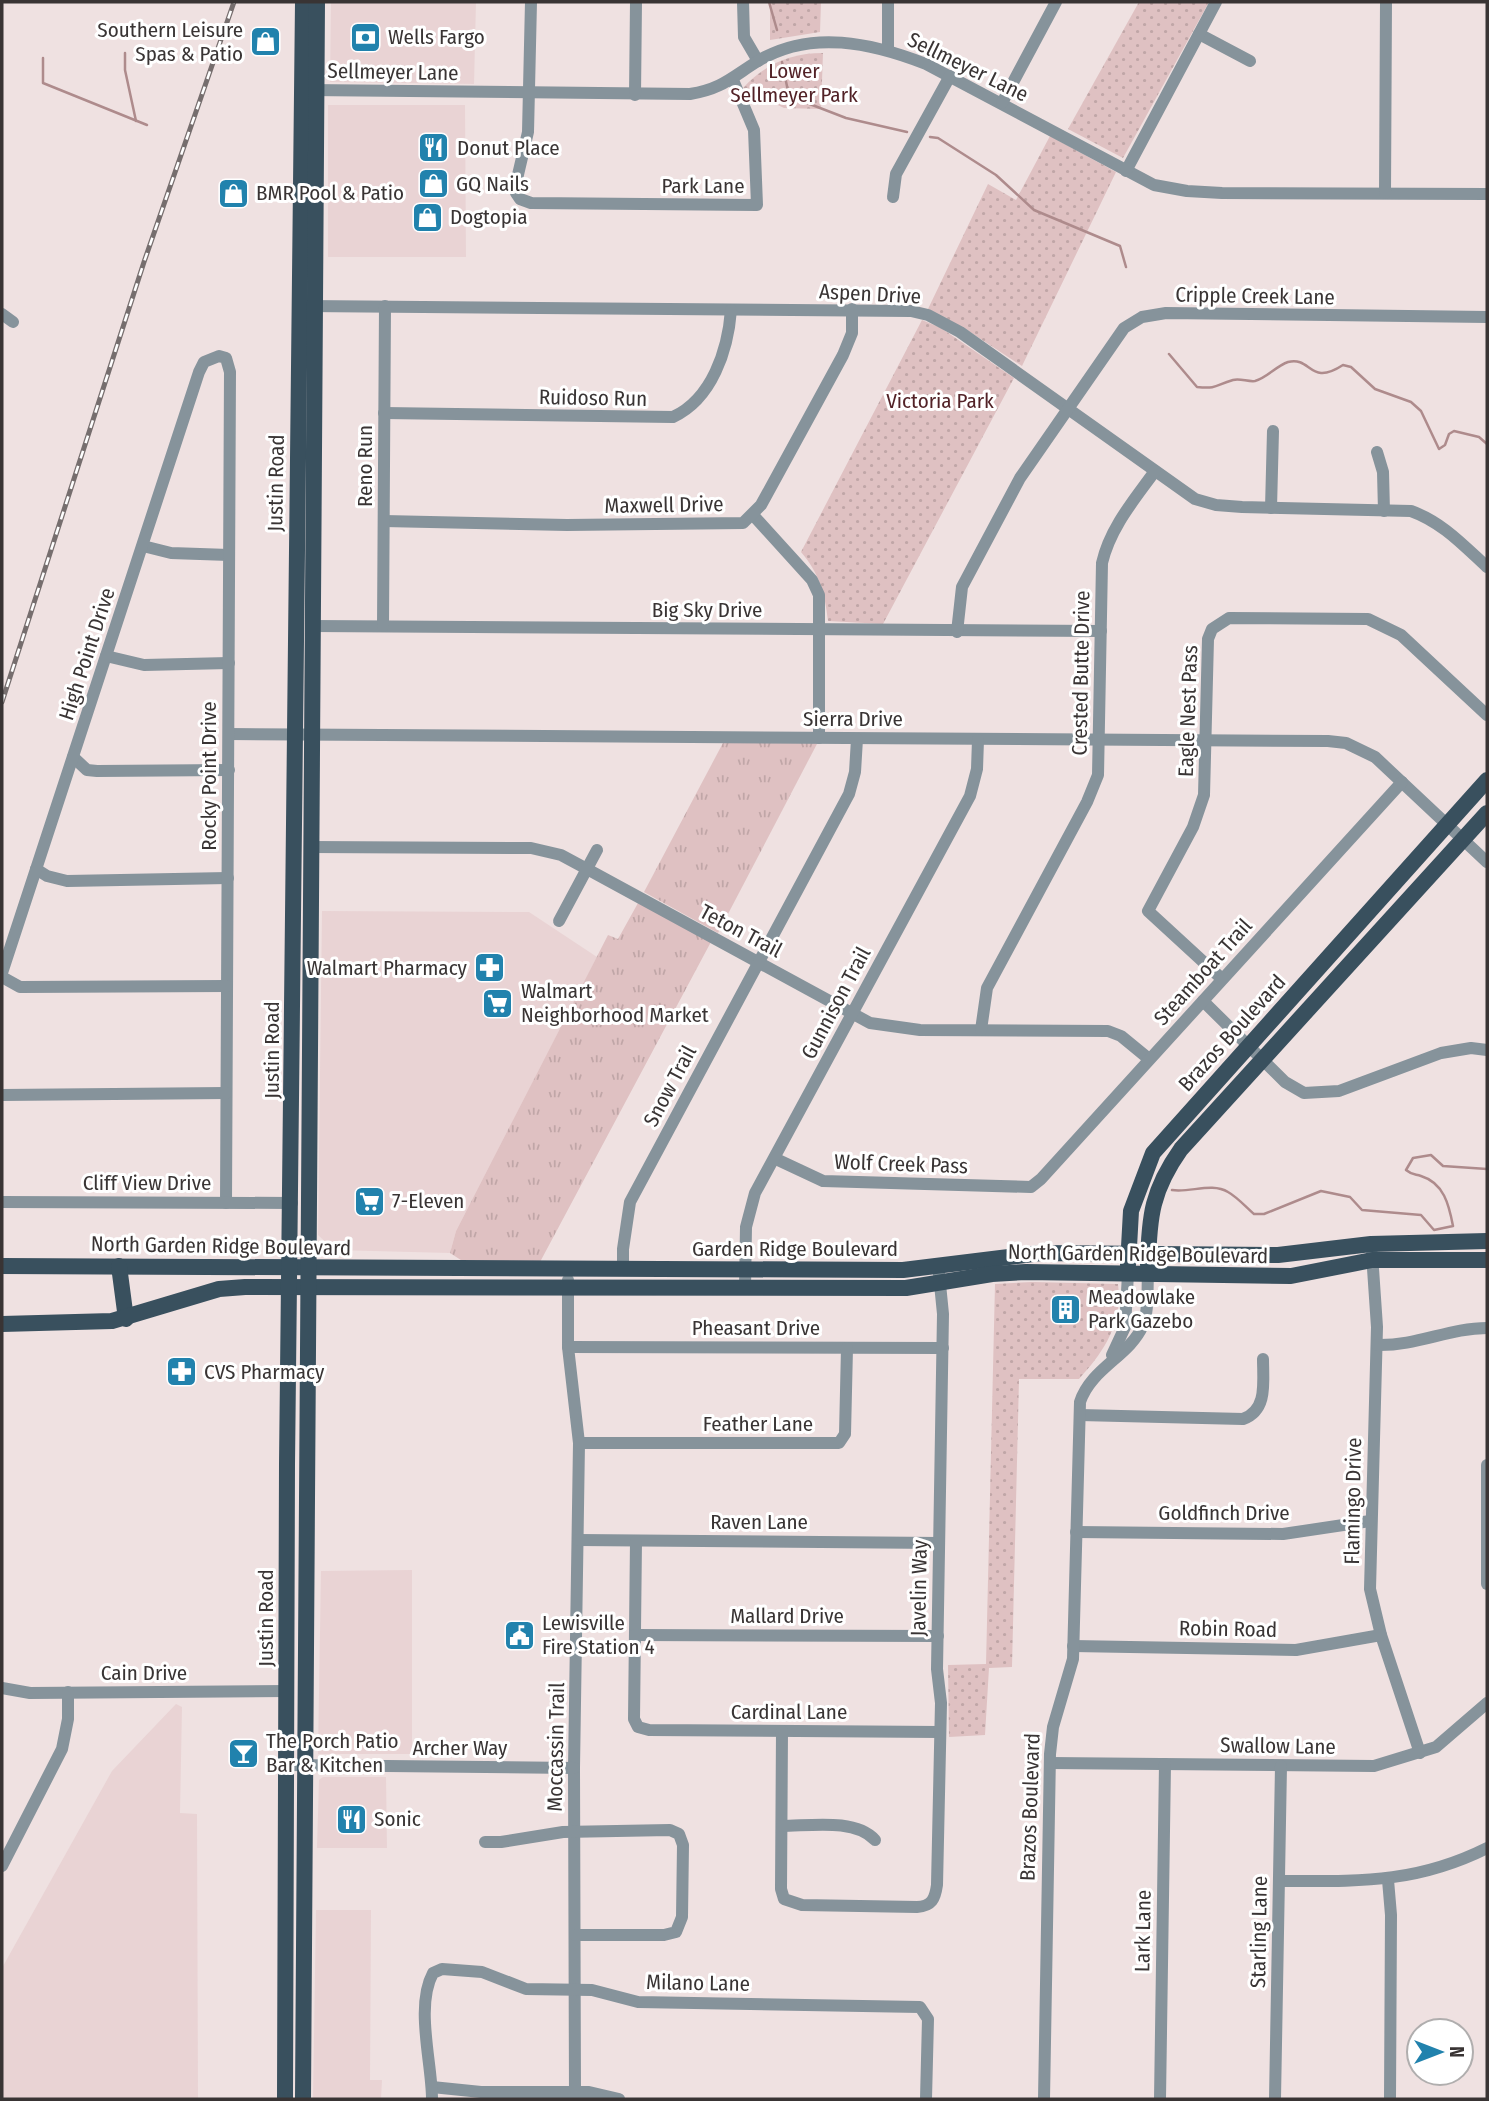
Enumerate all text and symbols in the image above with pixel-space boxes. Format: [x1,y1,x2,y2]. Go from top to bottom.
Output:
place label: Southern Leisure Spas & Patio [97,17,243,67]
bank icon: Wells Fargo [348,20,382,54]
place label: Wells Fargo [388,24,485,50]
shop icon: Southern Leisure Spas & Patio [249,25,283,59]
street label: Sellmeyer Lane [903,27,1033,107]
street label: Sellmeyer Lane [327,58,459,86]
park label: Lower Sellmeyer Park [730,58,858,108]
restaurant icon: Donut Place [417,131,451,165]
place label: Donut Place [457,135,560,161]
shop icon: GQ Nails [416,167,450,201]
place label: GQ Nails [456,171,529,197]
street label: Park Lane [661,173,745,199]
shop icon: BMR Pool & Patio [216,176,250,210]
place label: BMR Pool & Patio [256,180,404,206]
shop icon: Dogtopia [410,200,444,234]
place label: Dogtopia [450,204,527,230]
street label: Aspen Drive [818,278,922,310]
street label: Cripple Creek Lane [1175,282,1335,310]
street label: Ruidoso Run [539,384,647,412]
park label: Victoria Park [886,388,994,414]
street label: Reno Run [352,425,378,507]
street label: Justin Road [262,434,290,532]
street label: Maxwell Drive [604,491,724,519]
street label: High Point Drive [53,584,121,724]
street label: Crested Butte Drive [1067,590,1095,756]
street label: Big Sky Drive [652,597,762,623]
street label: Eagle Nest Pass [1173,645,1203,777]
street label: Rocky Point Drive [196,701,222,851]
street label: Sierra Drive [803,706,903,732]
street label: Teton Trail [695,899,787,964]
street label: Steamboat Trail [1148,913,1258,1031]
street label: Gunnison Trail [796,942,877,1064]
pharmacy icon: Walmart Pharmacy [473,951,507,985]
place label: Walmart Pharmacy [307,955,468,981]
street label: Brazos Boulevard [1173,969,1291,1097]
place label: Walmart Neighborhood Market [521,978,709,1028]
supermarket icon: Walmart Neighborhood Market [481,986,515,1020]
street label: Justin Road [259,1001,285,1099]
street label: Snow Trail [638,1041,702,1131]
street label: Wolf Creek Pass [834,1149,968,1179]
street label: Cliff View Drive [83,1170,211,1196]
supermarket icon: 7-Eleven [352,1184,386,1218]
place label: 7-Eleven [392,1188,464,1214]
street label: North Garden Ridge Boulevard [91,1231,351,1261]
street label: Garden Ridge Boulevard [692,1236,898,1262]
street label: North Garden Ridge Boulevard [1008,1239,1268,1269]
place label: Meadowlake Park Gazebo [1088,1284,1195,1334]
building icon: Meadowlake Park Gazebo [1048,1292,1082,1326]
street label: Pheasant Drive [692,1315,820,1341]
pharmacy icon: CVS Pharmacy [164,1355,198,1389]
place label: CVS Pharmacy [204,1359,325,1385]
street label: Feather Lane [703,1411,813,1437]
street label: Flamingo Drive [1339,1437,1367,1565]
street label: Goldfinch Drive [1158,1500,1290,1526]
street label: Raven Lane [710,1509,808,1535]
street label: Javelin Way [905,1539,933,1637]
street label: Justin Road [253,1569,279,1667]
street label: Mallard Drive [730,1603,844,1629]
place label: Lewisville Fire Station 4 [542,1610,655,1660]
street label: Robin Road [1179,1615,1277,1643]
public building icon: Lewisville Fire Station 4 [502,1618,536,1652]
street label: Cain Drive [101,1660,187,1686]
street label: Moccassin Trail [542,1682,570,1812]
street label: Cardinal Lane [731,1699,847,1725]
place label: The Porch Patio Bar & Kitchen [266,1728,399,1778]
street label: Swallow Lane [1220,1732,1336,1760]
street label: Brazos Boulevard [1014,1733,1046,1881]
street label: Archer Way [413,1735,508,1761]
bar icon: The Porch Patio Bar & Kitchen [226,1736,260,1770]
restaurant icon: Sonic [334,1802,368,1836]
place label: Sonic [374,1806,421,1832]
street label: Starling Lane [1245,1876,1273,1988]
street label: Lark Lane [1129,1890,1157,1972]
street label: Milano Lane [646,1969,750,1997]
north arrow [1405,2017,1475,2087]
text: N [1445,2046,1468,2058]

